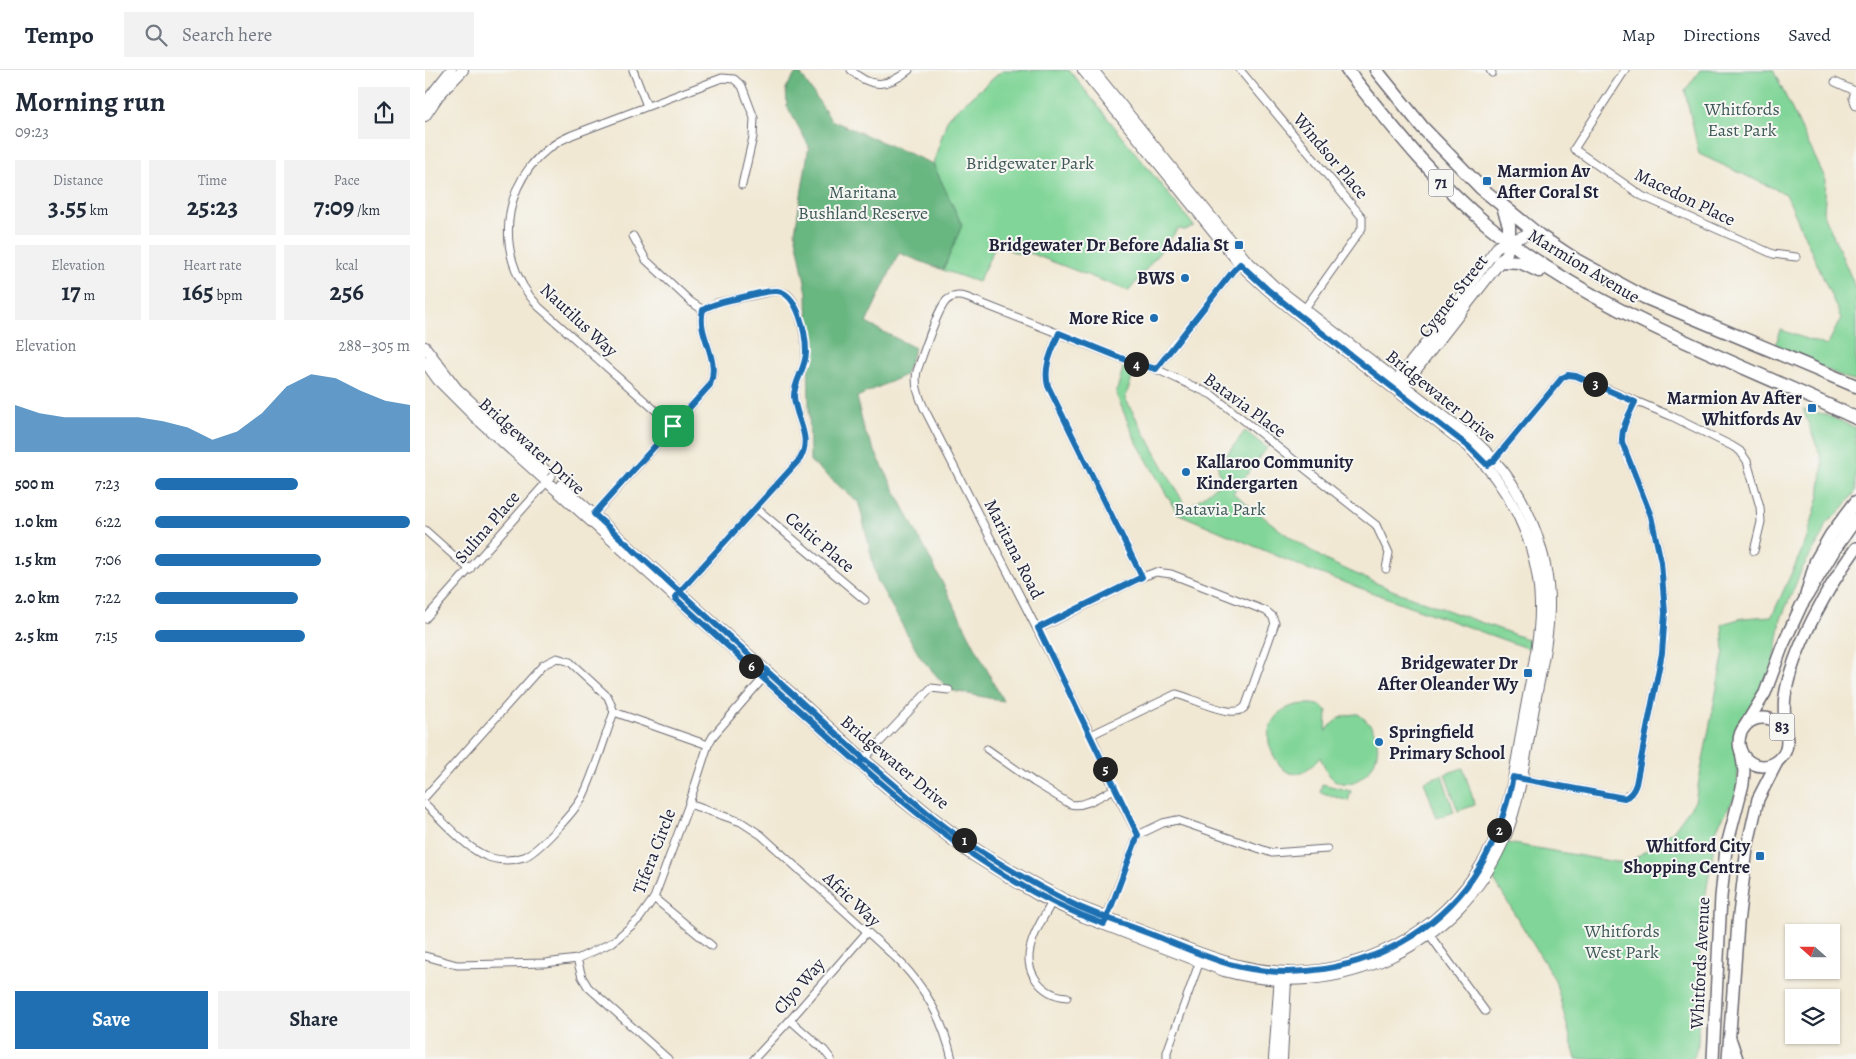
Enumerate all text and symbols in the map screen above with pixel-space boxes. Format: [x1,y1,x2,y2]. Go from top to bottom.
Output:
search box [124,12,474,57]
text: Tempo [25,19,94,51]
icon: search [142,21,170,49]
text: Search here [182,22,272,48]
text: Map [1622,23,1655,47]
text: Directions [1683,23,1760,47]
text: Saved [1788,23,1831,47]
text: Morning run [15,83,165,121]
button: share [358,87,410,139]
park label: Whitfords East Park [1703,97,1780,142]
street label: Windsor Place [1287,107,1374,204]
text: 09:23 [15,121,49,143]
park label: Bridgewater Park [966,151,1094,175]
place label: Marmion Av After Coral St [1496,159,1599,204]
street label: Macedon Place [1631,162,1739,232]
road number: 71 [1429,170,1453,196]
text: Distance [53,171,103,190]
text: Time [198,171,227,190]
text: Pace [334,171,360,190]
marker: Marmion Av After Coral St [1481,175,1493,187]
park label: Maritana Bushland Reserve [798,180,928,225]
text: 3.55 [48,190,87,224]
text: 25:23 [187,190,238,224]
text: 7:09 [313,190,354,224]
text: km [87,201,108,220]
text: /km [354,201,380,220]
street label: Marmion Avenue [1524,223,1644,309]
place label: Bridgewater Dr Before Adalia St [988,233,1229,257]
marker: Bridgewater Dr Before Adalia St [1233,239,1245,251]
street label: Cygnet Street [1413,249,1493,343]
text: Elevation [51,256,105,275]
text: Heart rate [183,256,242,275]
text: kcal [336,256,358,275]
place label: BWS [1137,266,1175,290]
marker: BWS [1179,272,1191,284]
text: 17 [61,275,81,309]
text: 165 [182,275,214,309]
text: 256 [330,275,364,309]
street label: Nautilus Way [535,278,624,363]
text: m [81,286,95,305]
text: bpm [214,286,243,305]
place label: More Rice [1069,306,1144,330]
marker: More Rice [1148,312,1160,324]
text: Elevation [15,335,76,357]
text: 288–305 m [339,335,410,357]
street label: Bridgewater Drive [1381,344,1501,448]
pin: 4 [1123,352,1149,376]
text: 4 [1133,355,1140,374]
street label: Batavia Place [1199,367,1291,443]
pin: 3 [1583,372,1607,396]
text: 3 [1592,375,1599,394]
place label: Marmion Av After Whitfords Av [1667,386,1803,431]
street label: Bridgewater Drive [474,392,590,500]
marker: Marmion Av After Whitfords Av [1806,402,1818,414]
pin [652,405,694,447]
icon: arrive [659,412,687,440]
place label: Kallaroo Community Kindergarten [1196,450,1354,495]
marker: Kallaroo Community Kindergarten [1180,466,1192,478]
text: 500 m [15,473,54,495]
text: 7:23 [95,473,120,495]
street label: Sulina Place [449,486,525,568]
street label: Maritana Road [979,495,1050,603]
park label: Batavia Park [1174,497,1266,521]
street label: Celtic Place [780,506,860,578]
text: 1.0 km [15,511,58,533]
text: 6:22 [95,511,121,533]
text: 1.5 km [15,549,56,571]
text: 7:06 [95,549,121,571]
text: 2.0 km [15,587,60,609]
text: 7:22 [95,587,121,609]
text: 2.5 km [15,625,58,647]
text: 7:15 [95,625,118,647]
place label: Bridgewater Dr After Oleander Wy [1377,651,1519,696]
pin: 6 [739,654,763,678]
text: 6 [748,657,755,676]
marker: Bridgewater Dr After Oleander Wy [1522,667,1534,679]
street label: Bridgewater Drive [836,709,954,815]
road number: 83 [1769,714,1795,740]
place label: Springfield Primary School [1389,720,1505,765]
marker: Springfield Primary School [1373,736,1385,748]
pin: 5 [1093,756,1117,782]
text: 5 [1103,760,1108,779]
street label: Tifera Circle [627,805,681,897]
pin: 2 [1487,818,1511,842]
text: 2 [1496,821,1503,840]
pin: 1 [951,828,977,852]
text: 1 [962,831,967,850]
place label: Whitford City Shopping Centre [1624,834,1751,879]
marker: Whitford City Shopping Centre [1754,850,1766,862]
street label: Afric Way [817,865,887,933]
street label: Whitfords Avenue [1684,896,1715,1031]
park label: Whitfords West Park [1583,919,1660,964]
north arrow [1785,924,1840,979]
map controls [1785,924,1840,1044]
street label: Clyo Way [768,952,831,1019]
button: layers [1785,989,1840,1044]
button: Save [15,991,208,1049]
button: Share [218,991,410,1049]

